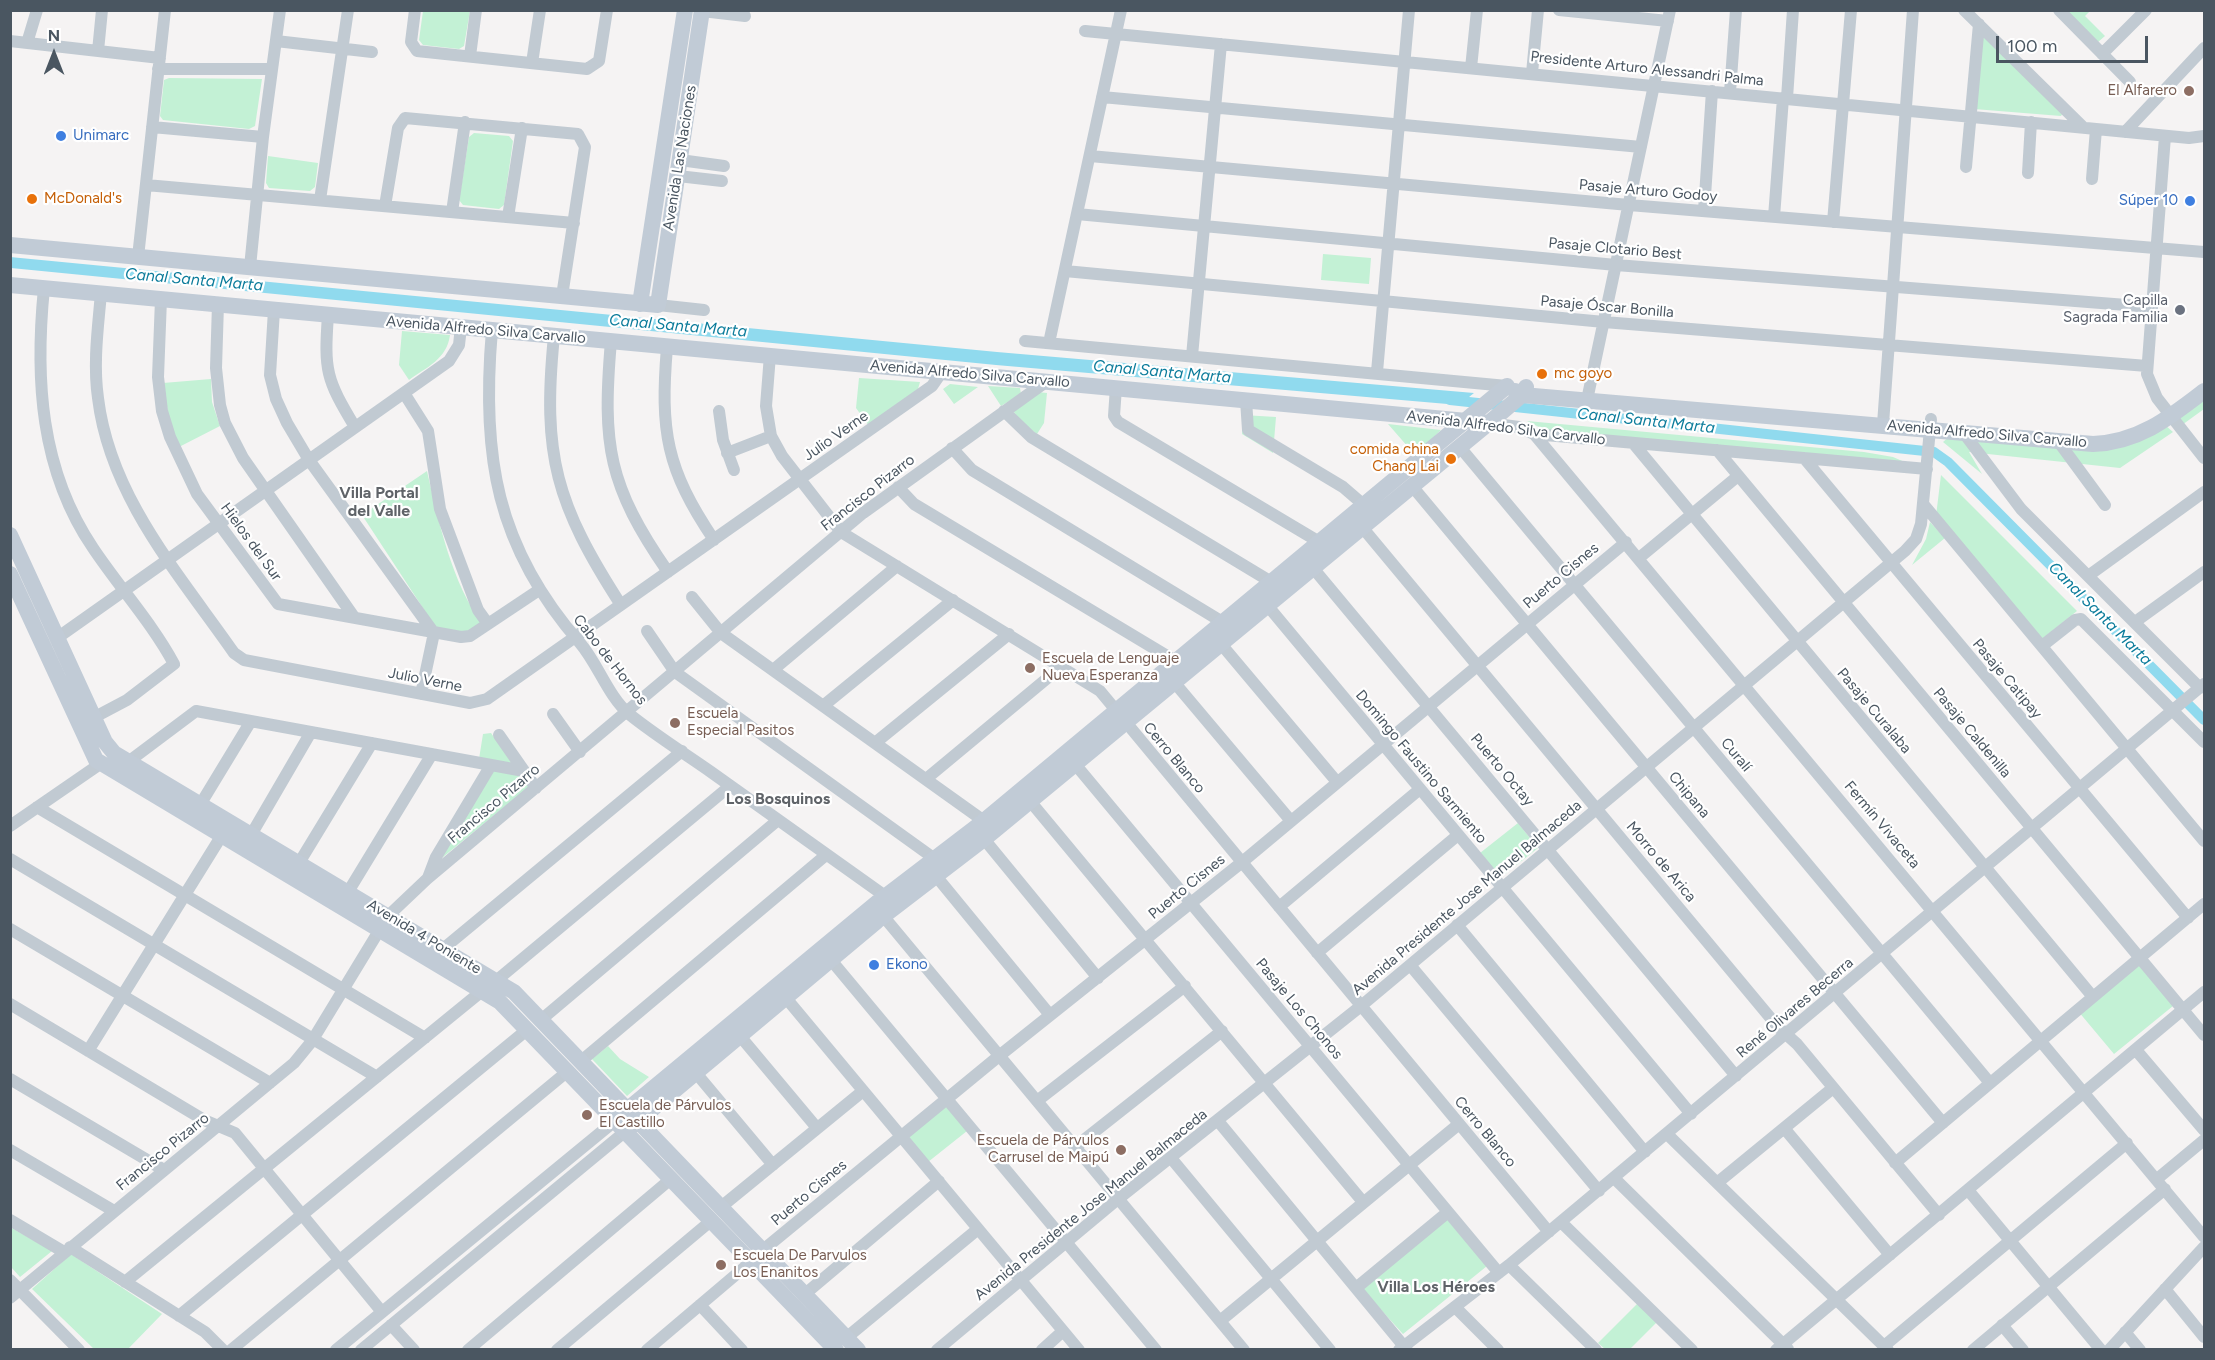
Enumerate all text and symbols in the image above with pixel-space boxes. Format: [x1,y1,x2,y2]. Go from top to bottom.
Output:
north arrow [24,24,84,84]
scale bar [1999,24,2150,62]
text: N [48,26,60,45]
text: 100 m [2007,35,2057,57]
street label: Presidente Arturo Alessandri Palma [1529,48,1765,90]
place label: El Alfarero [2107,82,2177,100]
street label: Avenida Las Naciones [660,84,700,232]
marker: El Alfarero [2182,84,2196,98]
place label: Unimarc [73,127,129,145]
marker: Unimarc [54,129,68,143]
street label: Pasaje Arturo Godoy [1578,176,1718,206]
place label: McDonald's [44,190,122,208]
marker: McDonald's [25,192,39,206]
place label: Súper 10 [2119,192,2178,210]
marker: Súper 10 [2183,194,2197,208]
street label: Pasaje Clotario Best [1548,234,1682,264]
water label: Canal Santa Marta [124,264,264,296]
street label: Pasaje Óscar Bonilla [1540,292,1674,322]
place label: Capilla Sagrada Familia [2063,292,2168,327]
marker: Capilla Sagrada Familia [2173,303,2187,317]
water label: Canal Santa Marta [608,310,748,342]
street label: Avenida Alfredo Silva Carvallo [385,312,587,348]
street label: Avenida Alfredo Silva Carvallo [869,356,1071,392]
water label: Canal Santa Marta [1092,356,1232,388]
place label: mc goyo [1554,365,1612,383]
marker: mc goyo [1535,367,1549,381]
water label: Canal Santa Marta [1576,404,1716,438]
street label: Julio Verne [800,407,872,465]
street label: Avenida Alfredo Silva Carvallo [1405,407,1607,449]
street label: Avenida Alfredo Silva Carvallo [1886,416,2088,452]
place label: comida china Chang Lai [1350,441,1439,476]
street label: Francisco Pizarro [817,451,919,535]
marker: comida china Chang Lai [1444,452,1458,466]
district label: Villa Portal del Valle [339,483,419,521]
street label: Hielos del Sur [217,499,285,585]
street label: Puerto Cisnes [1520,539,1602,613]
water label: Canal Santa Marta [2044,558,2156,670]
street label: Cabo de Hornos [569,611,651,709]
street label: Pasaje Catipay [1968,635,2046,723]
place label: Escuela de Lenguaje Nueva Esperanza [1042,650,1179,685]
marker: Escuela de Lenguaje Nueva Esperanza [1023,661,1037,675]
street label: Julio Verne [387,664,463,696]
street label: Pasaje Curalaba [1833,665,1915,757]
street label: Pasaje Caldenilla [1929,684,2015,782]
street label: Domingo Faustino Sarmiento [1351,687,1491,847]
place label: Escuela Especial Pasitos [687,705,794,740]
marker: Escuela Especial Pasitos [668,716,682,730]
street label: Cerro Blanco [1139,719,1209,797]
street label: Puerto Octay [1466,730,1538,810]
street label: Curalí [1717,734,1755,776]
street label: Francisco Pizarro [444,760,544,848]
street label: Chipana [1664,768,1714,822]
street label: Fermín Vivaceta [1840,778,1924,872]
district label: Los Bosquinos [726,789,830,809]
street label: Avenida Presidente Jose Manuel Balmaceda [1349,797,1585,999]
street label: Morro de Arica [1622,818,1700,906]
street label: Puerto Cisnes [1145,851,1229,923]
street label: Avenida 4 Poniente [364,896,484,978]
street label: René Olivares Becerra [1733,954,1857,1062]
street label: Pasaje Los Chonos [1252,955,1346,1063]
place label: Ekono [886,956,928,974]
marker: Ekono [867,958,881,972]
street label: Cerro Blanco [1450,1093,1520,1171]
place label: Escuela de Párvulos El Castillo [599,1097,731,1132]
street label: Avenida Presidente Jose Manuel Balmaceda [971,1106,1211,1304]
marker: Escuela de Párvulos El Castillo [580,1108,594,1122]
street label: Francisco Pizarro [113,1109,213,1195]
place label: Escuela de Párvulos Carrusel de Maipú [977,1132,1109,1167]
marker: Escuela de Párvulos Carrusel de Maipú [1114,1143,1128,1157]
street label: Puerto Cisnes [768,1156,850,1230]
place label: Escuela De Parvulos Los Enanitos [733,1247,867,1282]
marker: Escuela De Parvulos Los Enanitos [714,1258,728,1272]
district label: Villa Los Héroes [1377,1277,1495,1297]

